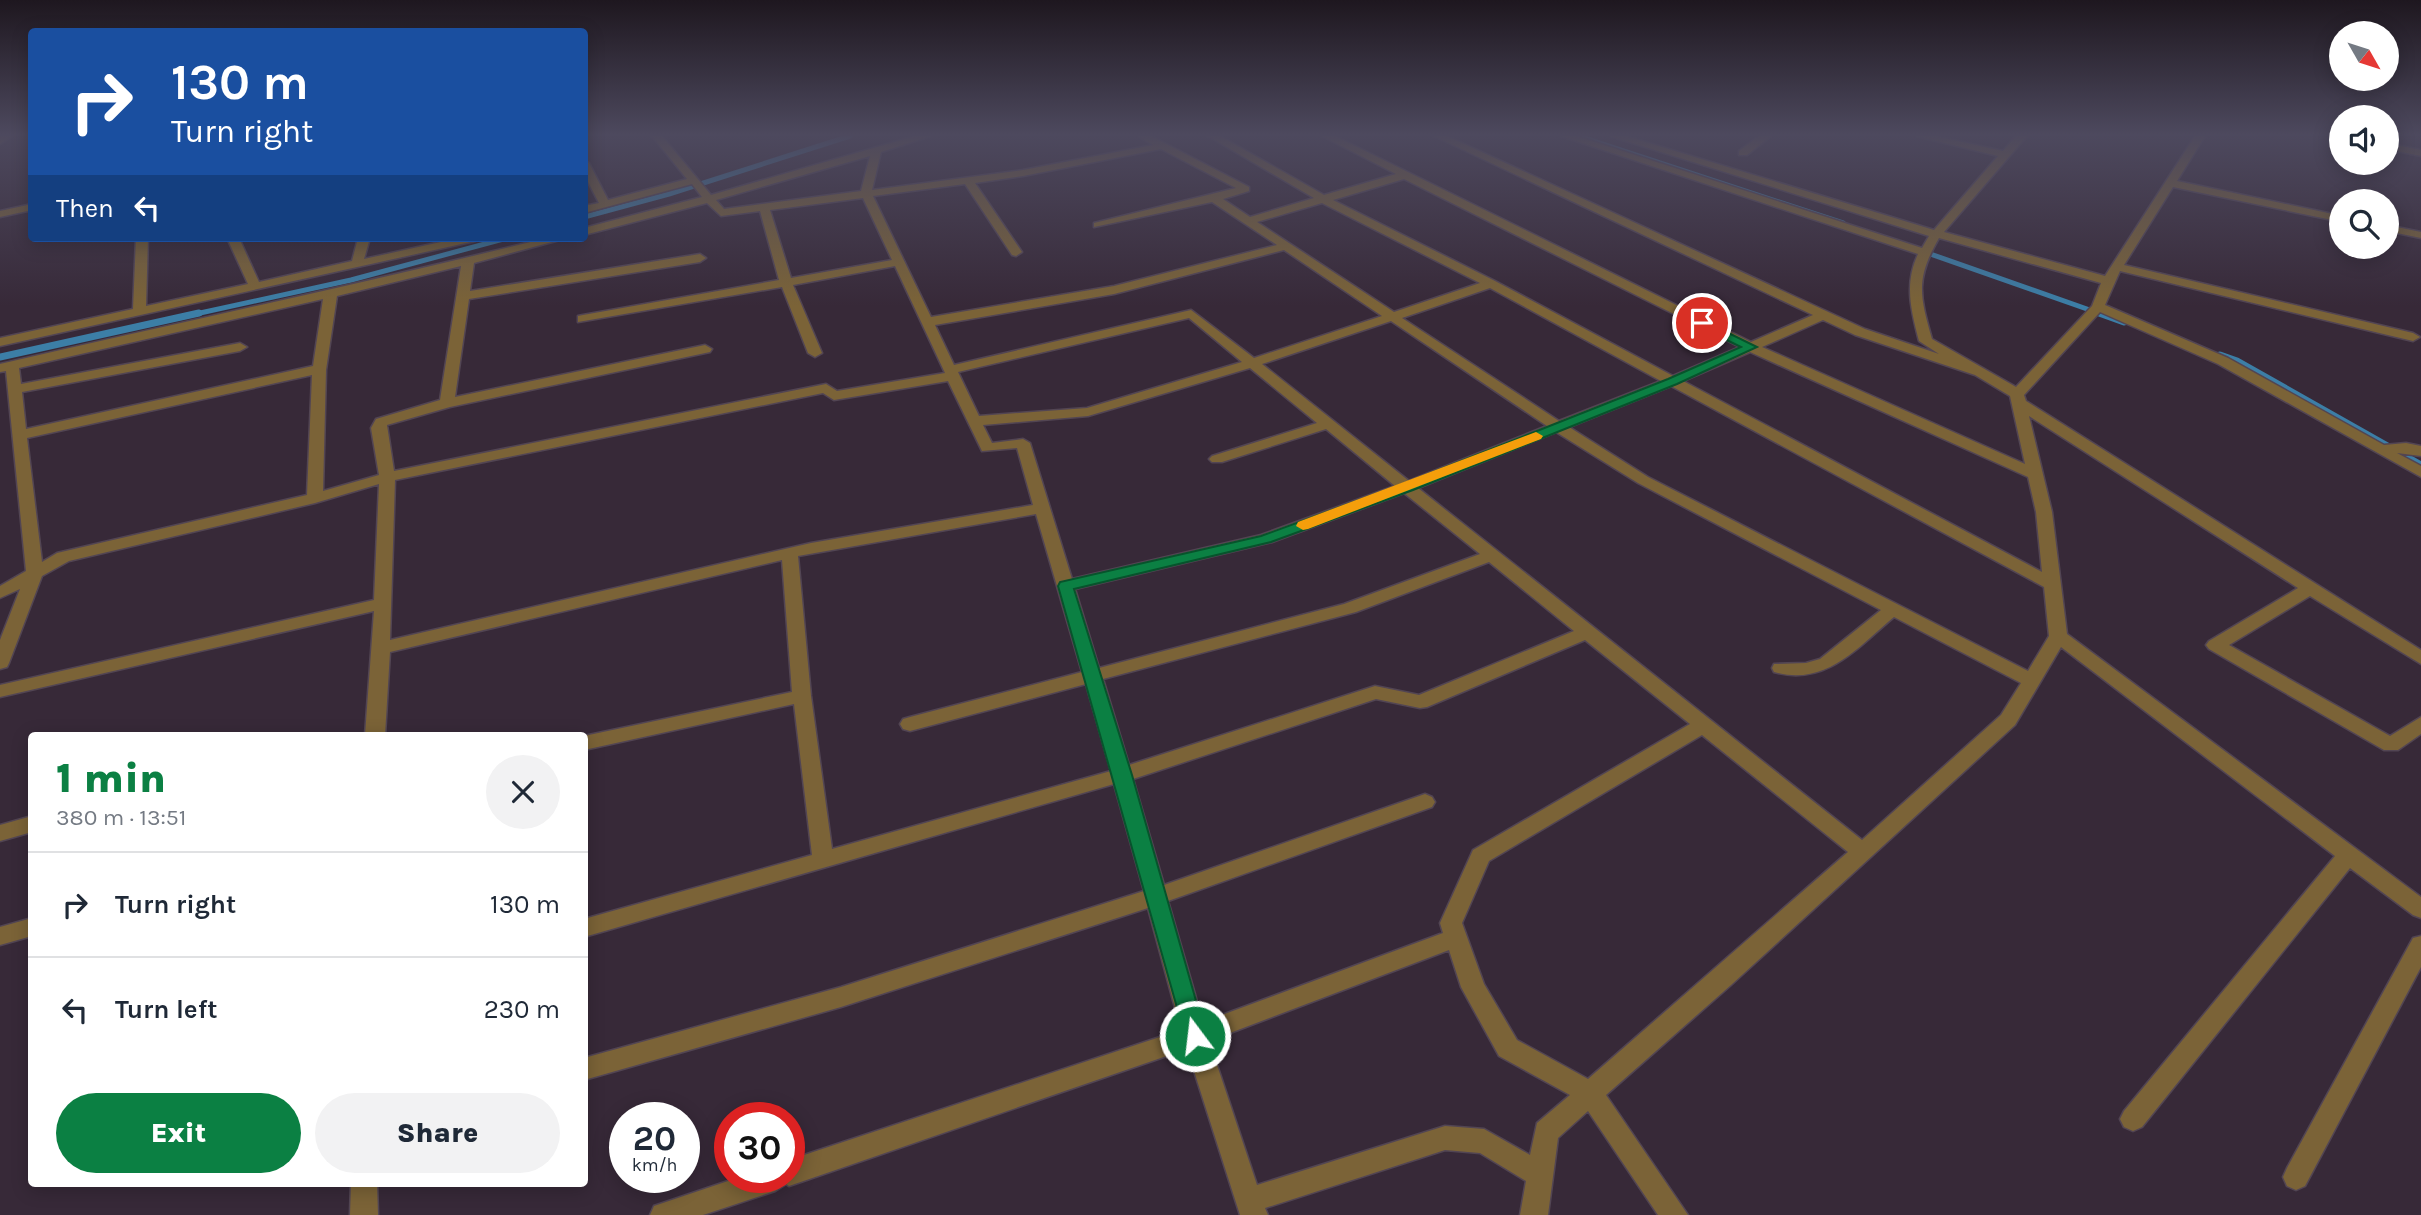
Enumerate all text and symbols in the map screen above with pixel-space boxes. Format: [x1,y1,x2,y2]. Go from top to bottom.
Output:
north arrow [2329,21,2399,91]
map controls [2329,21,2399,259]
text: 130 m [171,54,309,111]
icon: right [56,56,147,147]
button: sound [2329,105,2399,175]
text: Turn right [171,113,313,150]
icon: left [128,189,166,227]
button: search [2329,189,2399,259]
text: Then [56,193,114,224]
pin [1672,293,1732,353]
icon: arrive [1683,304,1721,342]
text: 1 min [56,753,166,803]
button: close [486,755,560,829]
text: 380 m · 13:51 [56,804,186,831]
icon: right [56,886,94,924]
text: Turn right [115,889,236,920]
text: 130 m [490,889,560,920]
icon: left [56,991,94,1029]
text: Turn left [115,994,217,1025]
text: 230 m [484,994,560,1025]
position arrow [1158,999,1232,1073]
button: Exit [56,1093,301,1173]
button: Share [315,1093,560,1173]
speed limit sign: 30 [714,1102,805,1193]
text: 20 [633,1118,676,1159]
text: km/h [632,1154,677,1176]

